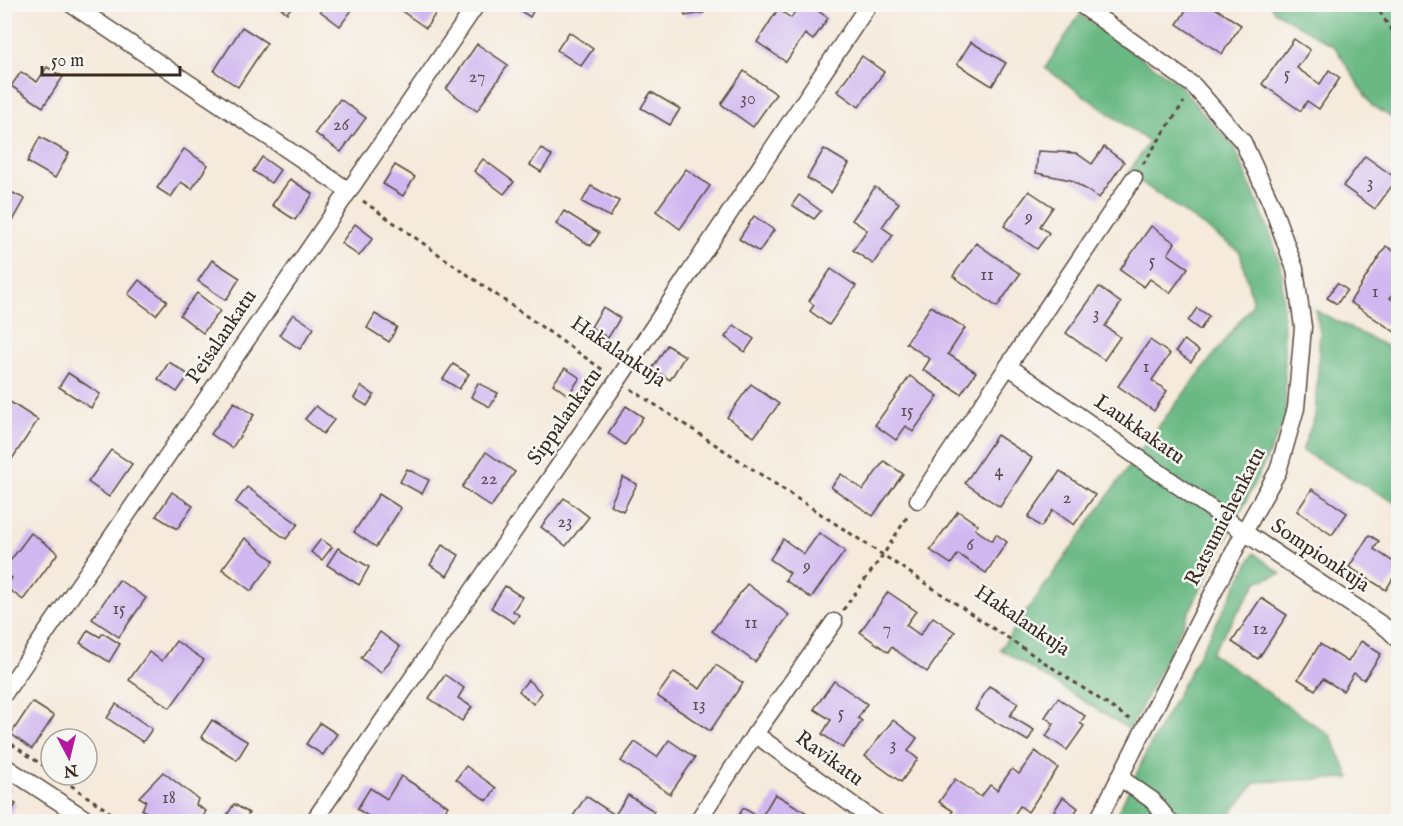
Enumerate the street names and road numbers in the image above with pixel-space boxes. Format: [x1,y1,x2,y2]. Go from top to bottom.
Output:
street label: Peisalankatu [181,285,263,389]
street label: Hakalankuja [565,310,672,394]
street label: Sippalankatu [522,363,608,471]
street label: Laukkakatu [1088,389,1190,471]
street label: Ratsumiehenkatu [1179,443,1273,591]
street label: Sompionkuja [1265,513,1375,600]
street label: Hakalankuja [969,579,1076,663]
street label: Ravikatu [789,725,869,793]

